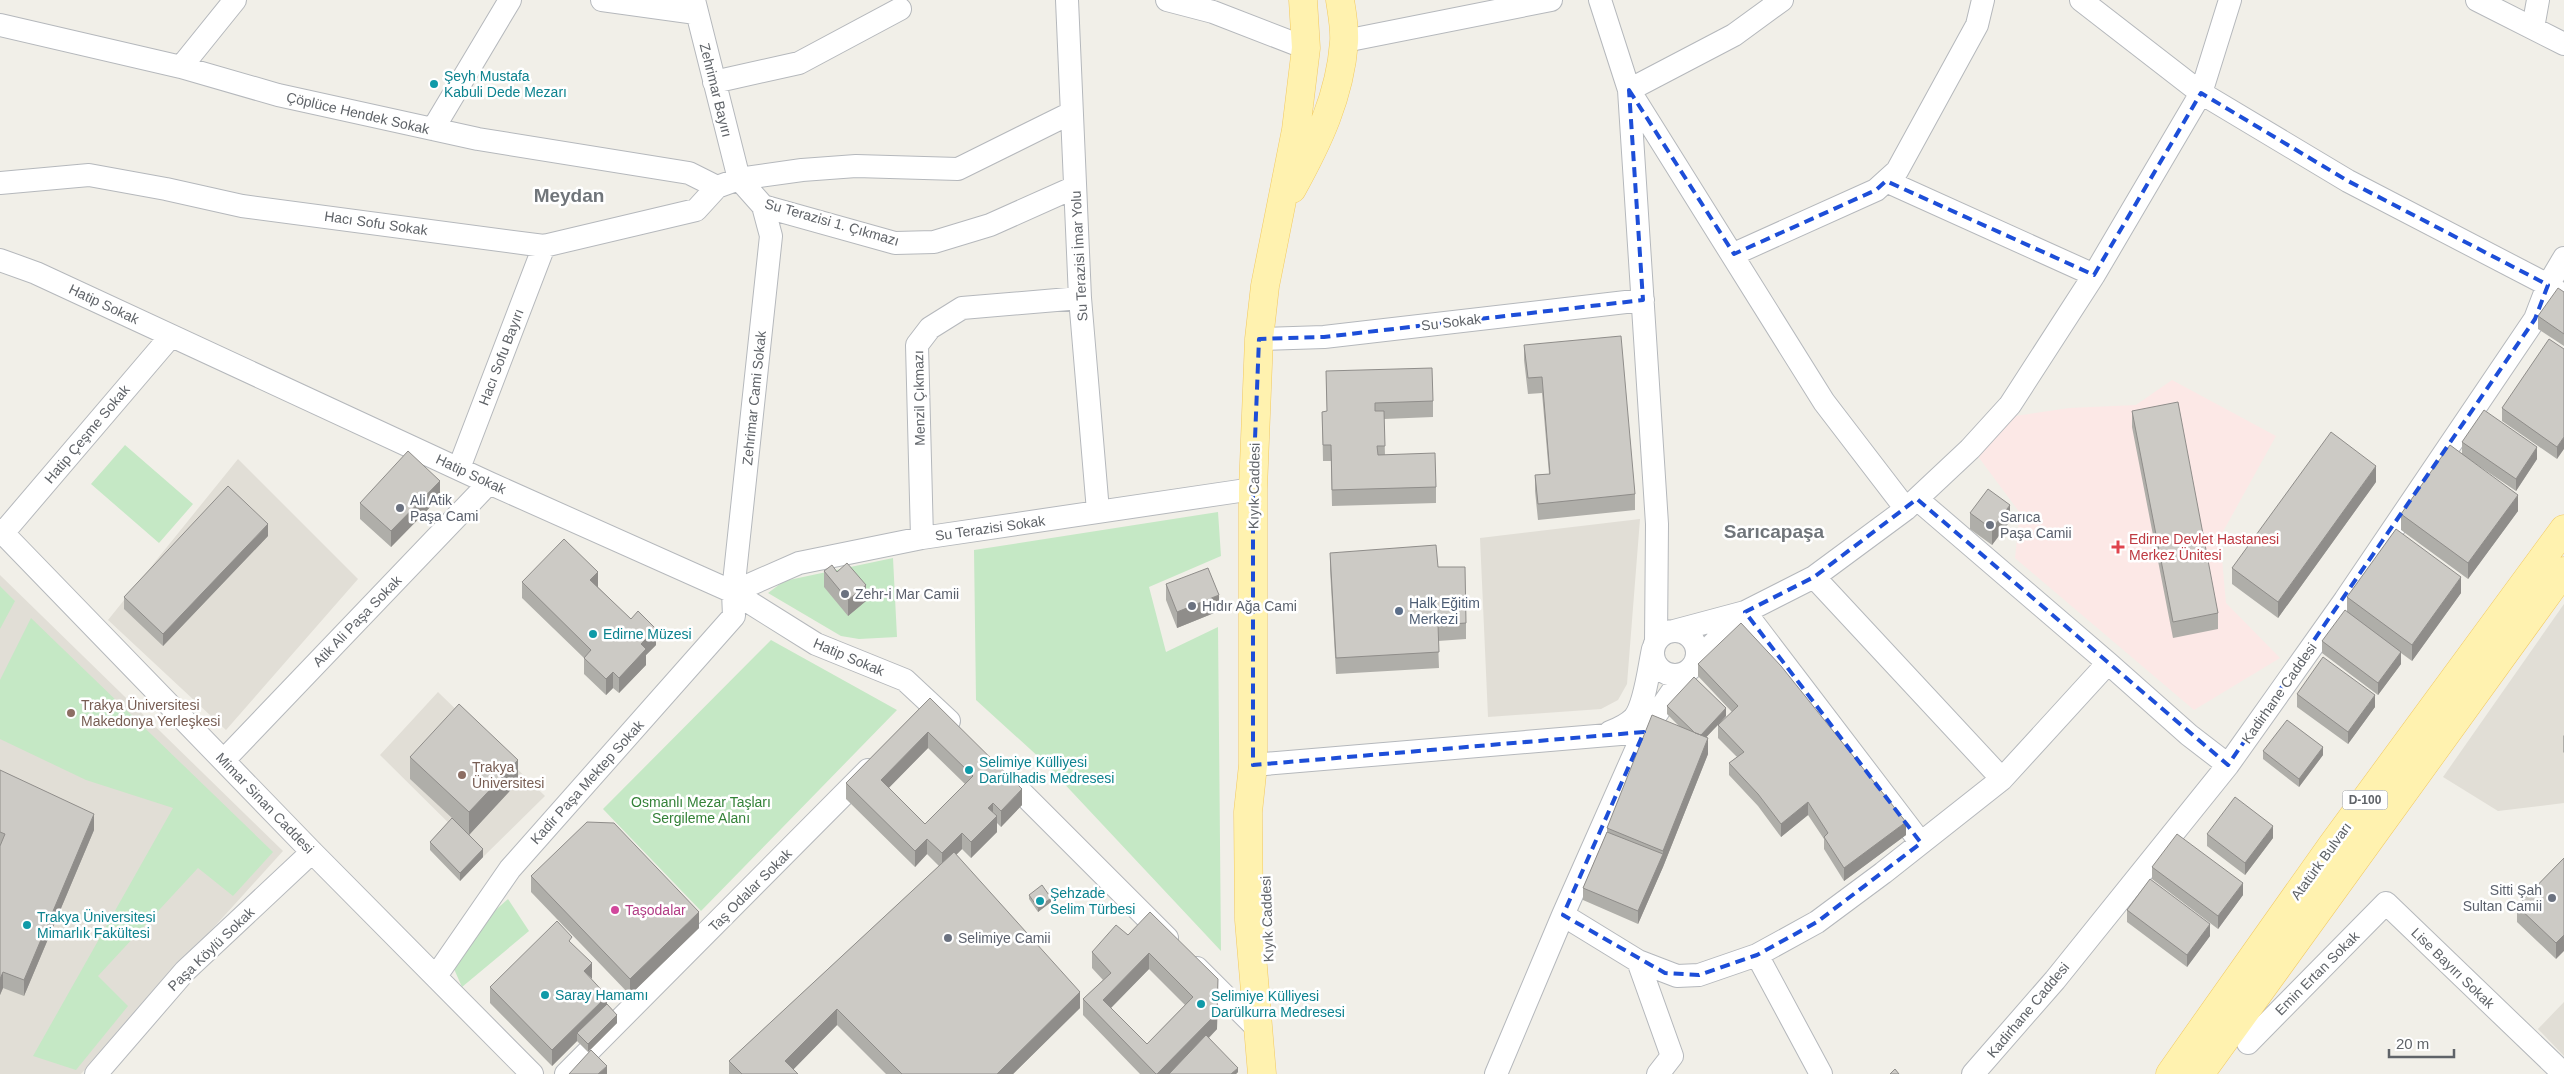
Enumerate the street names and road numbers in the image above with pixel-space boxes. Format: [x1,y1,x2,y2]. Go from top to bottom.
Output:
street label: Zehrimar Bayırı [697,41,735,139]
street label: Çöplüce Hendek Sokak [285,89,432,137]
street label: Su Terazisi İmar Yolu [1067,190,1090,322]
street label: Su Terazisi 1. Çıkmazı [763,195,901,249]
street label: Hacı Sofu Sokak [323,208,430,238]
street label: Hatip Sokak [66,281,142,328]
street label: Hacı Sofu Bayırı [475,307,527,407]
street label: Su Sokak [1420,310,1483,334]
street label: Zehrimar Cami Sokak [739,329,769,466]
street label: Menzil Çıkmazı [910,350,928,446]
street label: Hatip Çeşme Sokak [41,381,134,487]
street label: Kıyık Caddesi [1245,443,1263,529]
street label: Hatip Sokak [433,451,509,498]
street label: Su Terazisi Sokak [934,512,1047,544]
street label: Atik Ali Paşa Sokak [309,571,405,670]
street label: Hatip Sokak [811,635,888,680]
street label: Kadirhane Caddesi [2238,640,2320,746]
street label: Kadir Paşa Mektep Sokak [527,716,648,847]
street label: Mimar Sinan Caddesi [213,749,317,857]
road number: D-100 [2342,790,2388,810]
street label: Atatürk Bulvarı [2288,819,2354,903]
street label: Taş Odalar Sokak [705,845,795,935]
street label: Kıyık Caddesi [1257,876,1277,962]
street label: Paşa Köylü Sokak [165,903,258,994]
street label: Lise Bayırı Sokak [2408,924,2498,1012]
street label: Emin Ertan Sokak [2272,927,2363,1018]
street label: Kadirhane Caddesi [1984,959,2072,1061]

